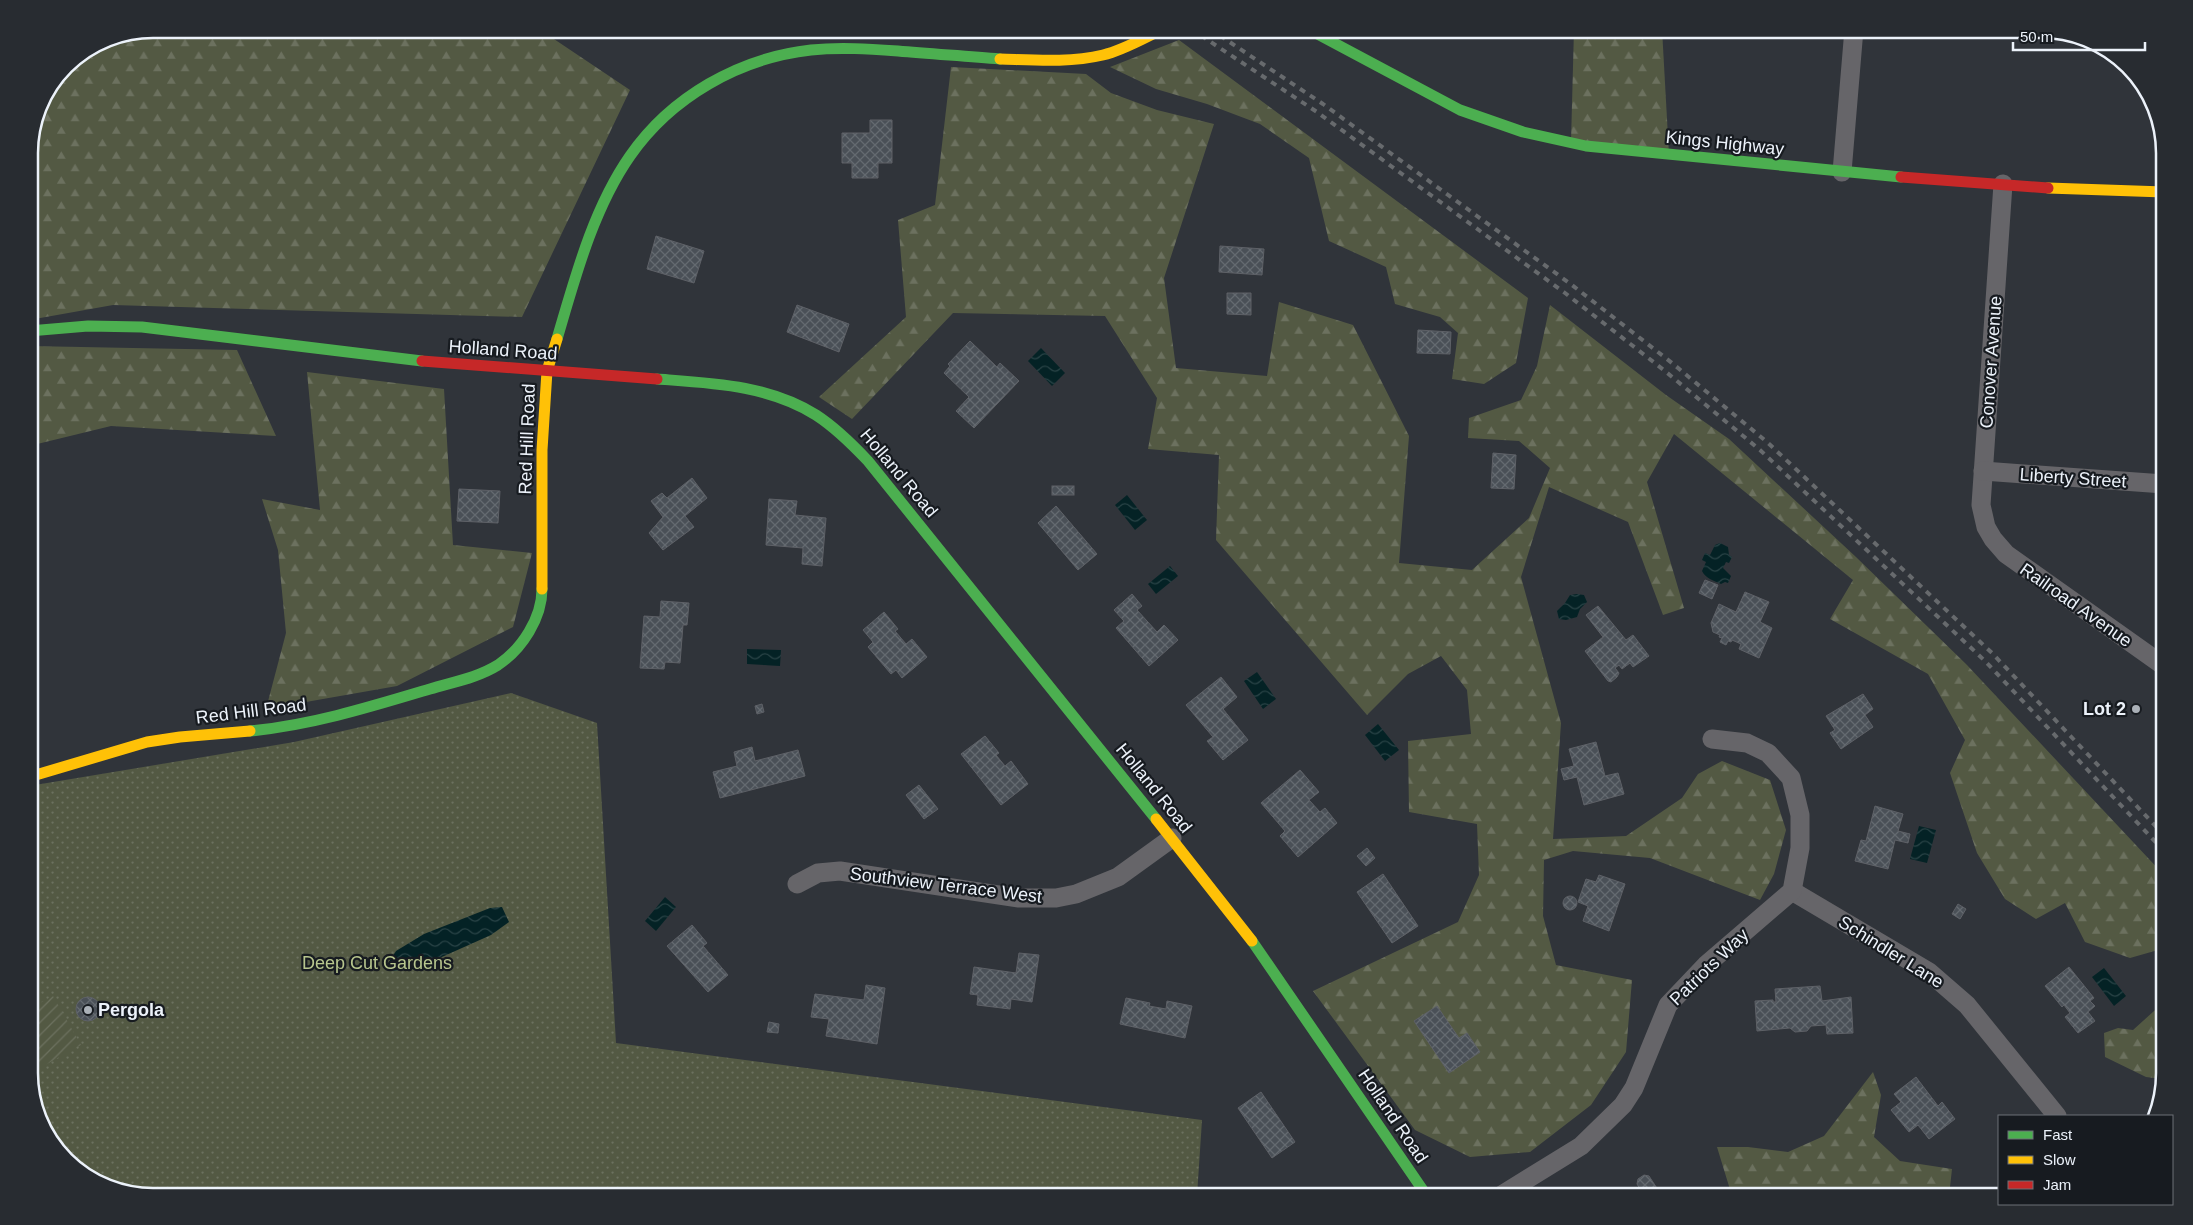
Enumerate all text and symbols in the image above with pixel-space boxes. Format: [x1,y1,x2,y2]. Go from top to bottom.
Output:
scale bar [2013,20,2146,52]
text: 50 m [2020,28,2053,45]
street label: Kings Highway [1665,127,1785,159]
street label: Conover Avenue [1976,295,2006,429]
street label: Holland Road [448,336,558,364]
street label: Red Hill Road [515,383,539,495]
street label: Holland Road [856,425,942,521]
street label: Liberty Street [2019,464,2127,492]
street label: Railroad Avenue [2016,559,2136,651]
street label: Red Hill Road [195,694,307,728]
place label: Lot 2 [2083,699,2126,719]
marker: Lot 2 [2130,703,2142,715]
street label: Holland Road [1112,739,1196,837]
street label: Southview Terrace West [849,863,1043,907]
street label: Schindler Lane [1835,912,1947,992]
street label: Patriots Way [1666,925,1752,1009]
park label: Deep Cut Gardens [302,953,452,973]
place label: Pergola [98,1000,165,1020]
marker: Pergola [82,1004,94,1016]
street label: Holland Road [1354,1065,1432,1167]
legend [1998,1115,2173,1205]
text: Fast [2043,1126,2073,1143]
text: Slow [2043,1151,2076,1168]
text: Jam [2043,1176,2071,1193]

